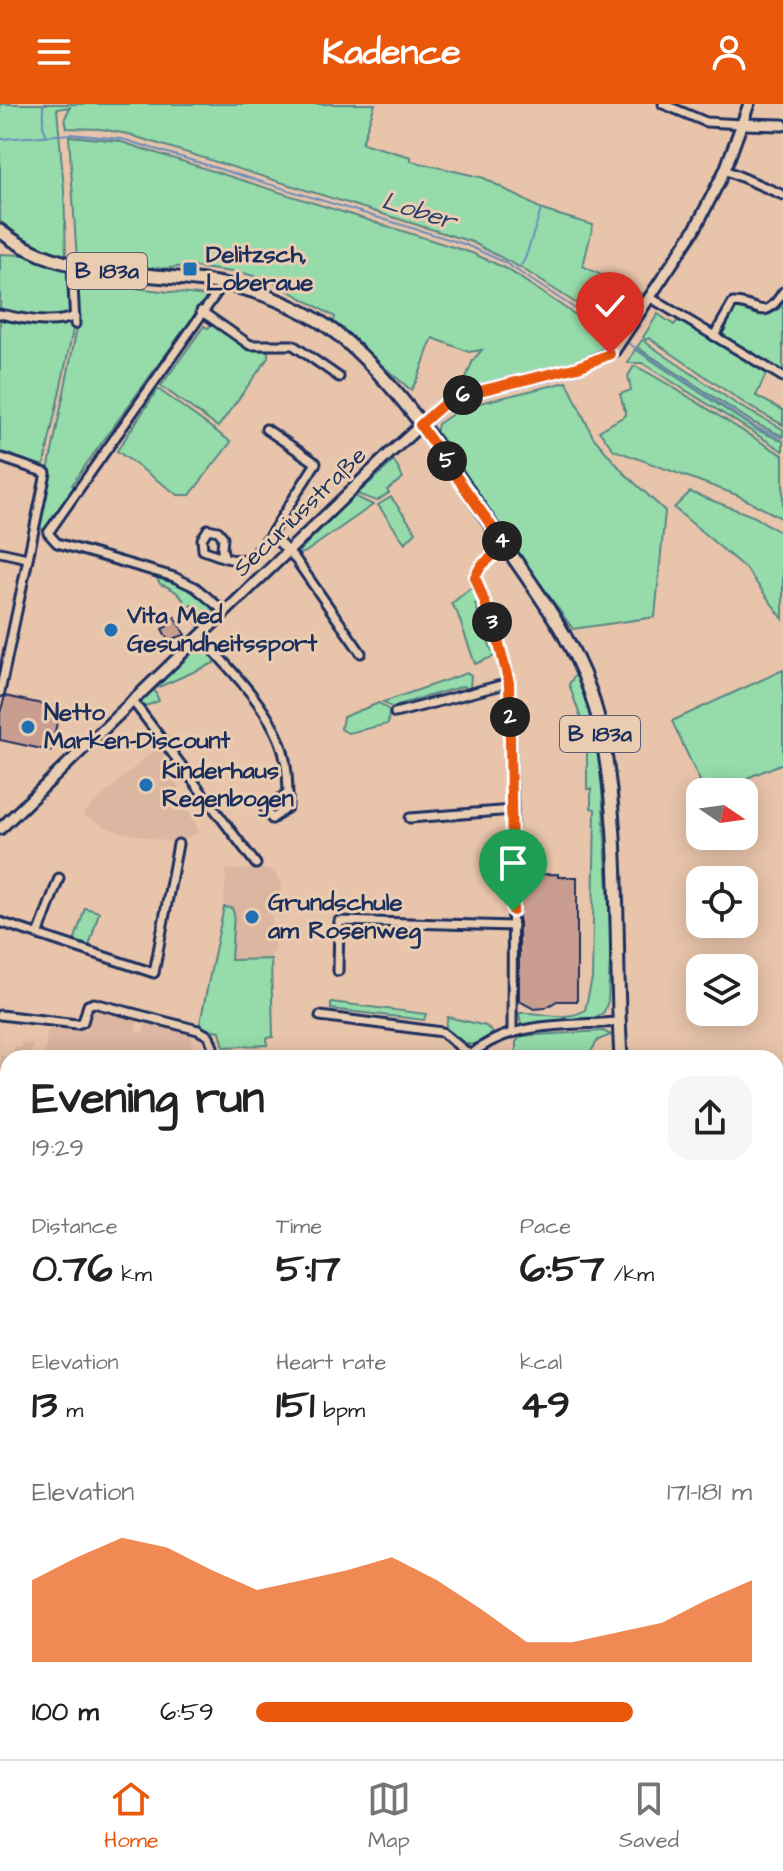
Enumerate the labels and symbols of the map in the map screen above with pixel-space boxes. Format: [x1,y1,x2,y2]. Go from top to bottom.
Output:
water label: Lober [378,183,463,240]
place label: Delitzsch, Loberaue [206,238,313,300]
road number: B 183a [67,253,147,289]
marker: Delitzsch, Loberaue [181,260,199,278]
pin [576,272,644,354]
pin: 6 [443,375,483,415]
street label: Securiusstraße [226,439,374,585]
pin: 5 [427,441,467,481]
pin: 4 [482,521,522,561]
place label: Vita Med Gesundheitssport [126,599,318,661]
pin: 3 [472,602,512,642]
marker: Vita Med Gesundheitssport [102,621,120,639]
place label: Netto Marken-Discount [44,696,231,758]
pin: 2 [490,697,530,737]
road number: B 183a [560,716,640,752]
marker: Netto Marken-Discount [19,718,37,736]
place label: Kinderhaus Regenbogen [162,754,294,817]
marker: Kinderhaus Regenbogen [137,776,155,794]
north arrow [686,778,758,850]
pin [479,829,547,911]
place label: Grundschule am Rosenweg [267,886,422,949]
marker: Grundschule am Rosenweg [243,908,261,926]

